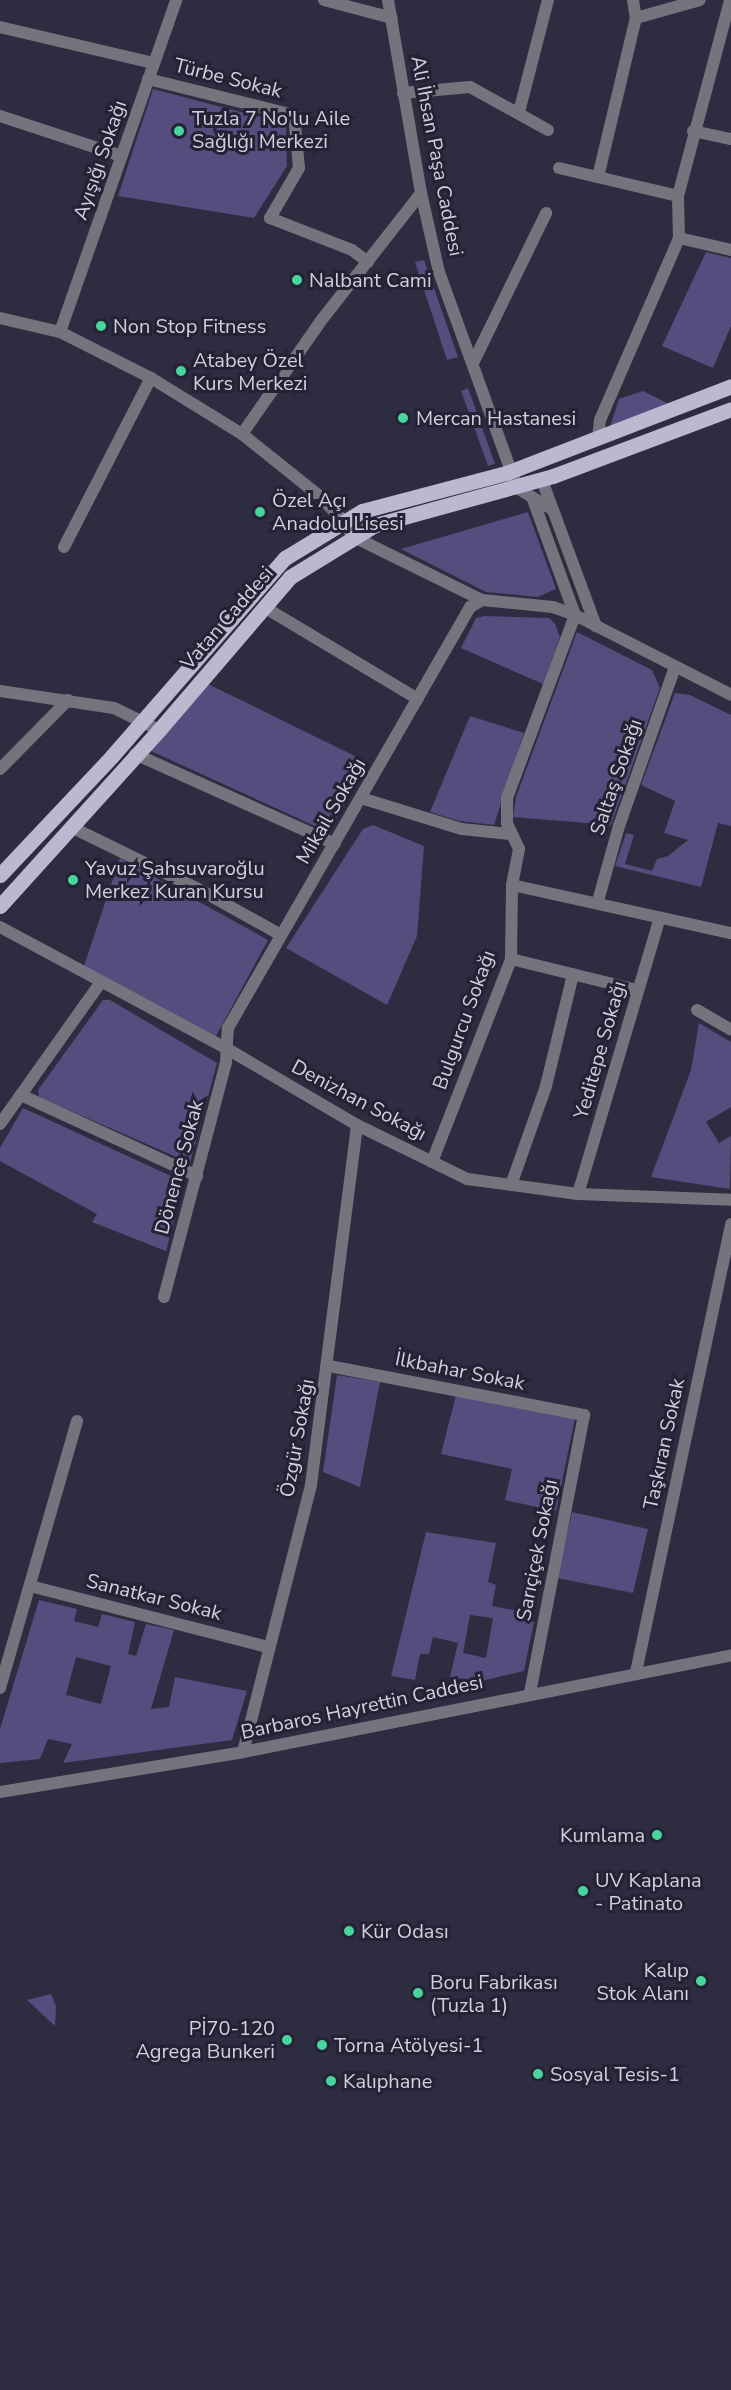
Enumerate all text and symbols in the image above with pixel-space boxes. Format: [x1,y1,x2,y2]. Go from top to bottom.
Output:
street label: Türbe Sokak [172,53,284,103]
street label: Ali İhsan Paşa Caddesi [406,54,468,258]
street label: Ayışığı Sokağı [68,97,132,223]
place label: Tuzla 7 No'lu Aile Sağlığı Merkezi [192,107,350,154]
marker: Tuzla 7 No'lu Aile Sağlığı Merkezi [170,122,188,140]
place label: Nalbant Cami [309,268,432,292]
marker: Nalbant Cami [290,273,304,287]
place label: Non Stop Fitness [113,314,266,338]
marker: Non Stop Fitness [94,319,108,333]
place label: Atabey Özel Kurs Merkezi [193,348,307,395]
marker: Atabey Özel Kurs Merkezi [174,364,188,378]
place label: Mercan Hastanesi [416,406,576,430]
marker: Mercan Hastanesi [394,409,412,427]
place label: Özel Açı Anadolu Lisesi [272,488,404,535]
marker: Özel Açı Anadolu Lisesi [253,505,267,519]
street label: Vatan Caddesi [176,561,278,675]
street label: Saltaş Sokağı [585,716,647,838]
street label: Mikail Sokağı [291,754,371,868]
place label: Yavuz Şahsuvaroğlu Merkez Kuran Kursu [85,856,265,903]
marker: Yavuz Şahsuvaroğlu Merkez Kuran Kursu [66,873,80,887]
street label: Bulgurcu Sokağı [428,947,500,1093]
street label: Yeditepe Sokağı [569,978,631,1122]
street label: Denizhan Sokağı [287,1054,431,1146]
street label: Dönence Sokak [150,1097,208,1237]
street label: İlkbahar Sokak [393,1347,527,1395]
street label: Taşkıran Sokak [638,1376,690,1512]
street label: Özgür Sokağı [275,1377,319,1499]
street label: Sarıçiçek Sokağı [512,1477,562,1623]
street label: Sanatkar Sokak [84,1569,224,1625]
street label: Barbaros Hayrettin Caddesi [239,1670,485,1744]
place label: Kumlama [560,1823,645,1847]
marker: Kumlama [650,1828,664,1842]
place label: UV Kaplana - Patinato [595,1868,702,1915]
marker: UV Kaplana - Patinato [576,1884,590,1898]
place label: Kür Odası [361,1919,449,1943]
marker: Kür Odası [342,1924,356,1938]
place label: Kalıp Stok Alanı [596,1958,689,2005]
place label: Boru Fabrikası (Tuzla 1) [430,1970,558,2017]
marker: Kalıp Stok Alanı [694,1974,708,1988]
marker: Boru Fabrikası (Tuzla 1) [411,1986,425,2000]
place label: Pİ70-120 Agrega Bunkeri [135,2016,275,2063]
marker: Pİ70-120 Agrega Bunkeri [280,2033,294,2047]
place label: Torna Atölyesi-1 [334,2033,483,2057]
marker: Torna Atölyesi-1 [315,2038,329,2052]
place label: Sosyal Tesis-1 [550,2062,680,2086]
marker: Sosyal Tesis-1 [531,2067,545,2081]
place label: Kalıphane [343,2069,432,2093]
marker: Kalıphane [324,2074,338,2088]

